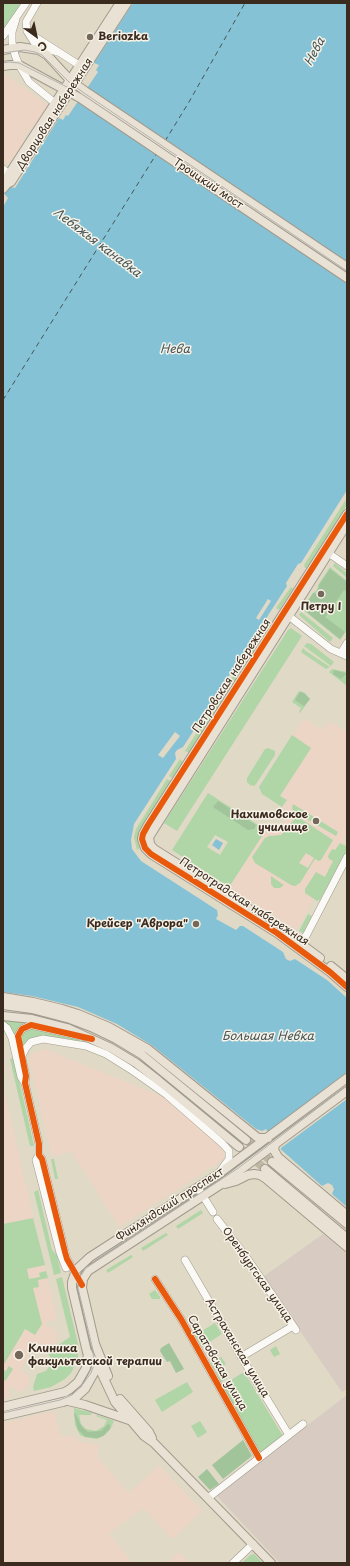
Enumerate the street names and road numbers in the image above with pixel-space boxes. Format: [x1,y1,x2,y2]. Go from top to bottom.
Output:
street label: Дворцовая набережная [14,56,96,172]
street label: Троицкий мост [171,156,245,212]
street label: Петровская набережная [190,616,274,736]
street label: Петроградская набережная [177,855,311,949]
street label: Финляндский проспект [114,1165,226,1245]
street label: Оренбургская улица [219,1225,295,1325]
street label: Астраханская улица [202,1296,272,1400]
street label: Саратовская улица [184,1313,250,1413]

